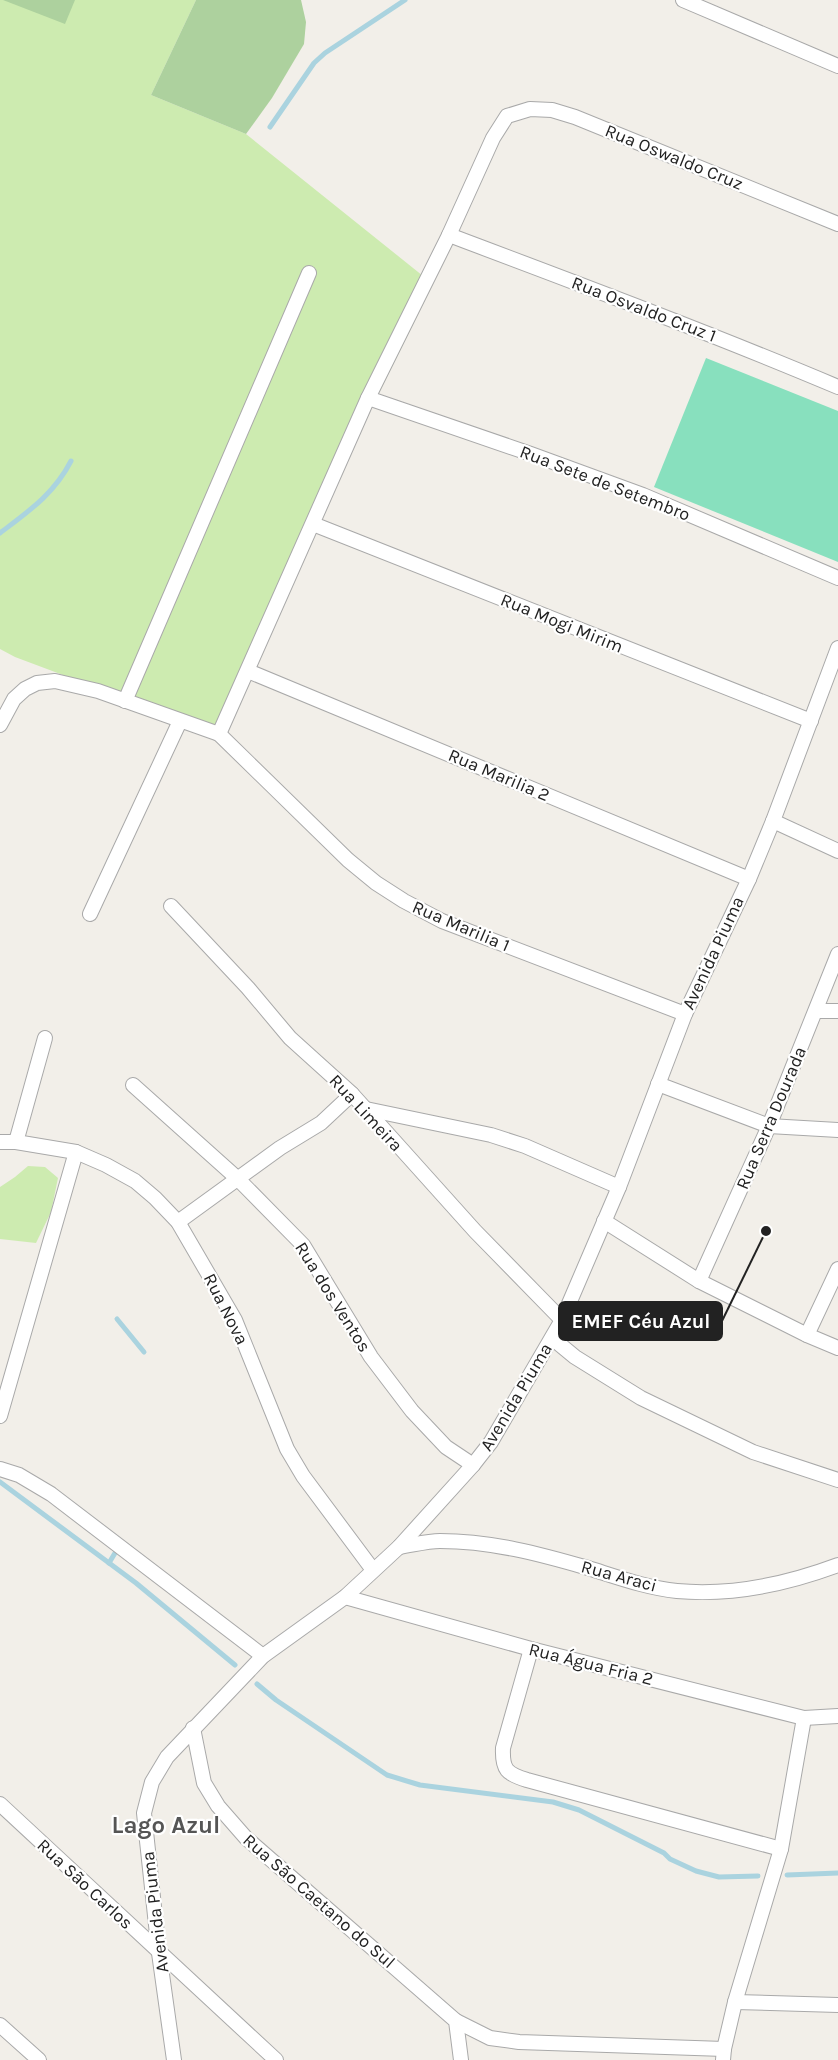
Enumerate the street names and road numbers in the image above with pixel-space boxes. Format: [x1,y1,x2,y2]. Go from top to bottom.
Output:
street label: Rua Oswaldo Cruz [602,119,746,195]
street label: Rua Osvaldo Cruz 1 [569,271,719,347]
street label: Rua Sete de Setembro [517,440,693,526]
street label: Rua Mogi Mirim [497,588,627,658]
street label: Rua Marilia 2 [445,744,553,806]
street label: Avenida Piuma [677,893,749,1013]
street label: Rua Marilia 1 [409,896,513,956]
street label: Rua Serra Dourada [731,1043,811,1193]
street label: Rua Limeira [325,1070,407,1156]
street label: Rua dos Ventos [290,1238,376,1356]
street label: Rua Nova [199,1270,253,1348]
street label: Avenida Piuma [475,1339,557,1455]
street label: Rua Araci [579,1555,659,1597]
street label: Rua Água Fria 2 [526,1637,656,1690]
street label: Rua São Caetano do Sul [238,1829,400,1973]
street label: Rua São Carlos [33,1834,137,1934]
street label: Avenida Piuma [137,1850,173,1974]

